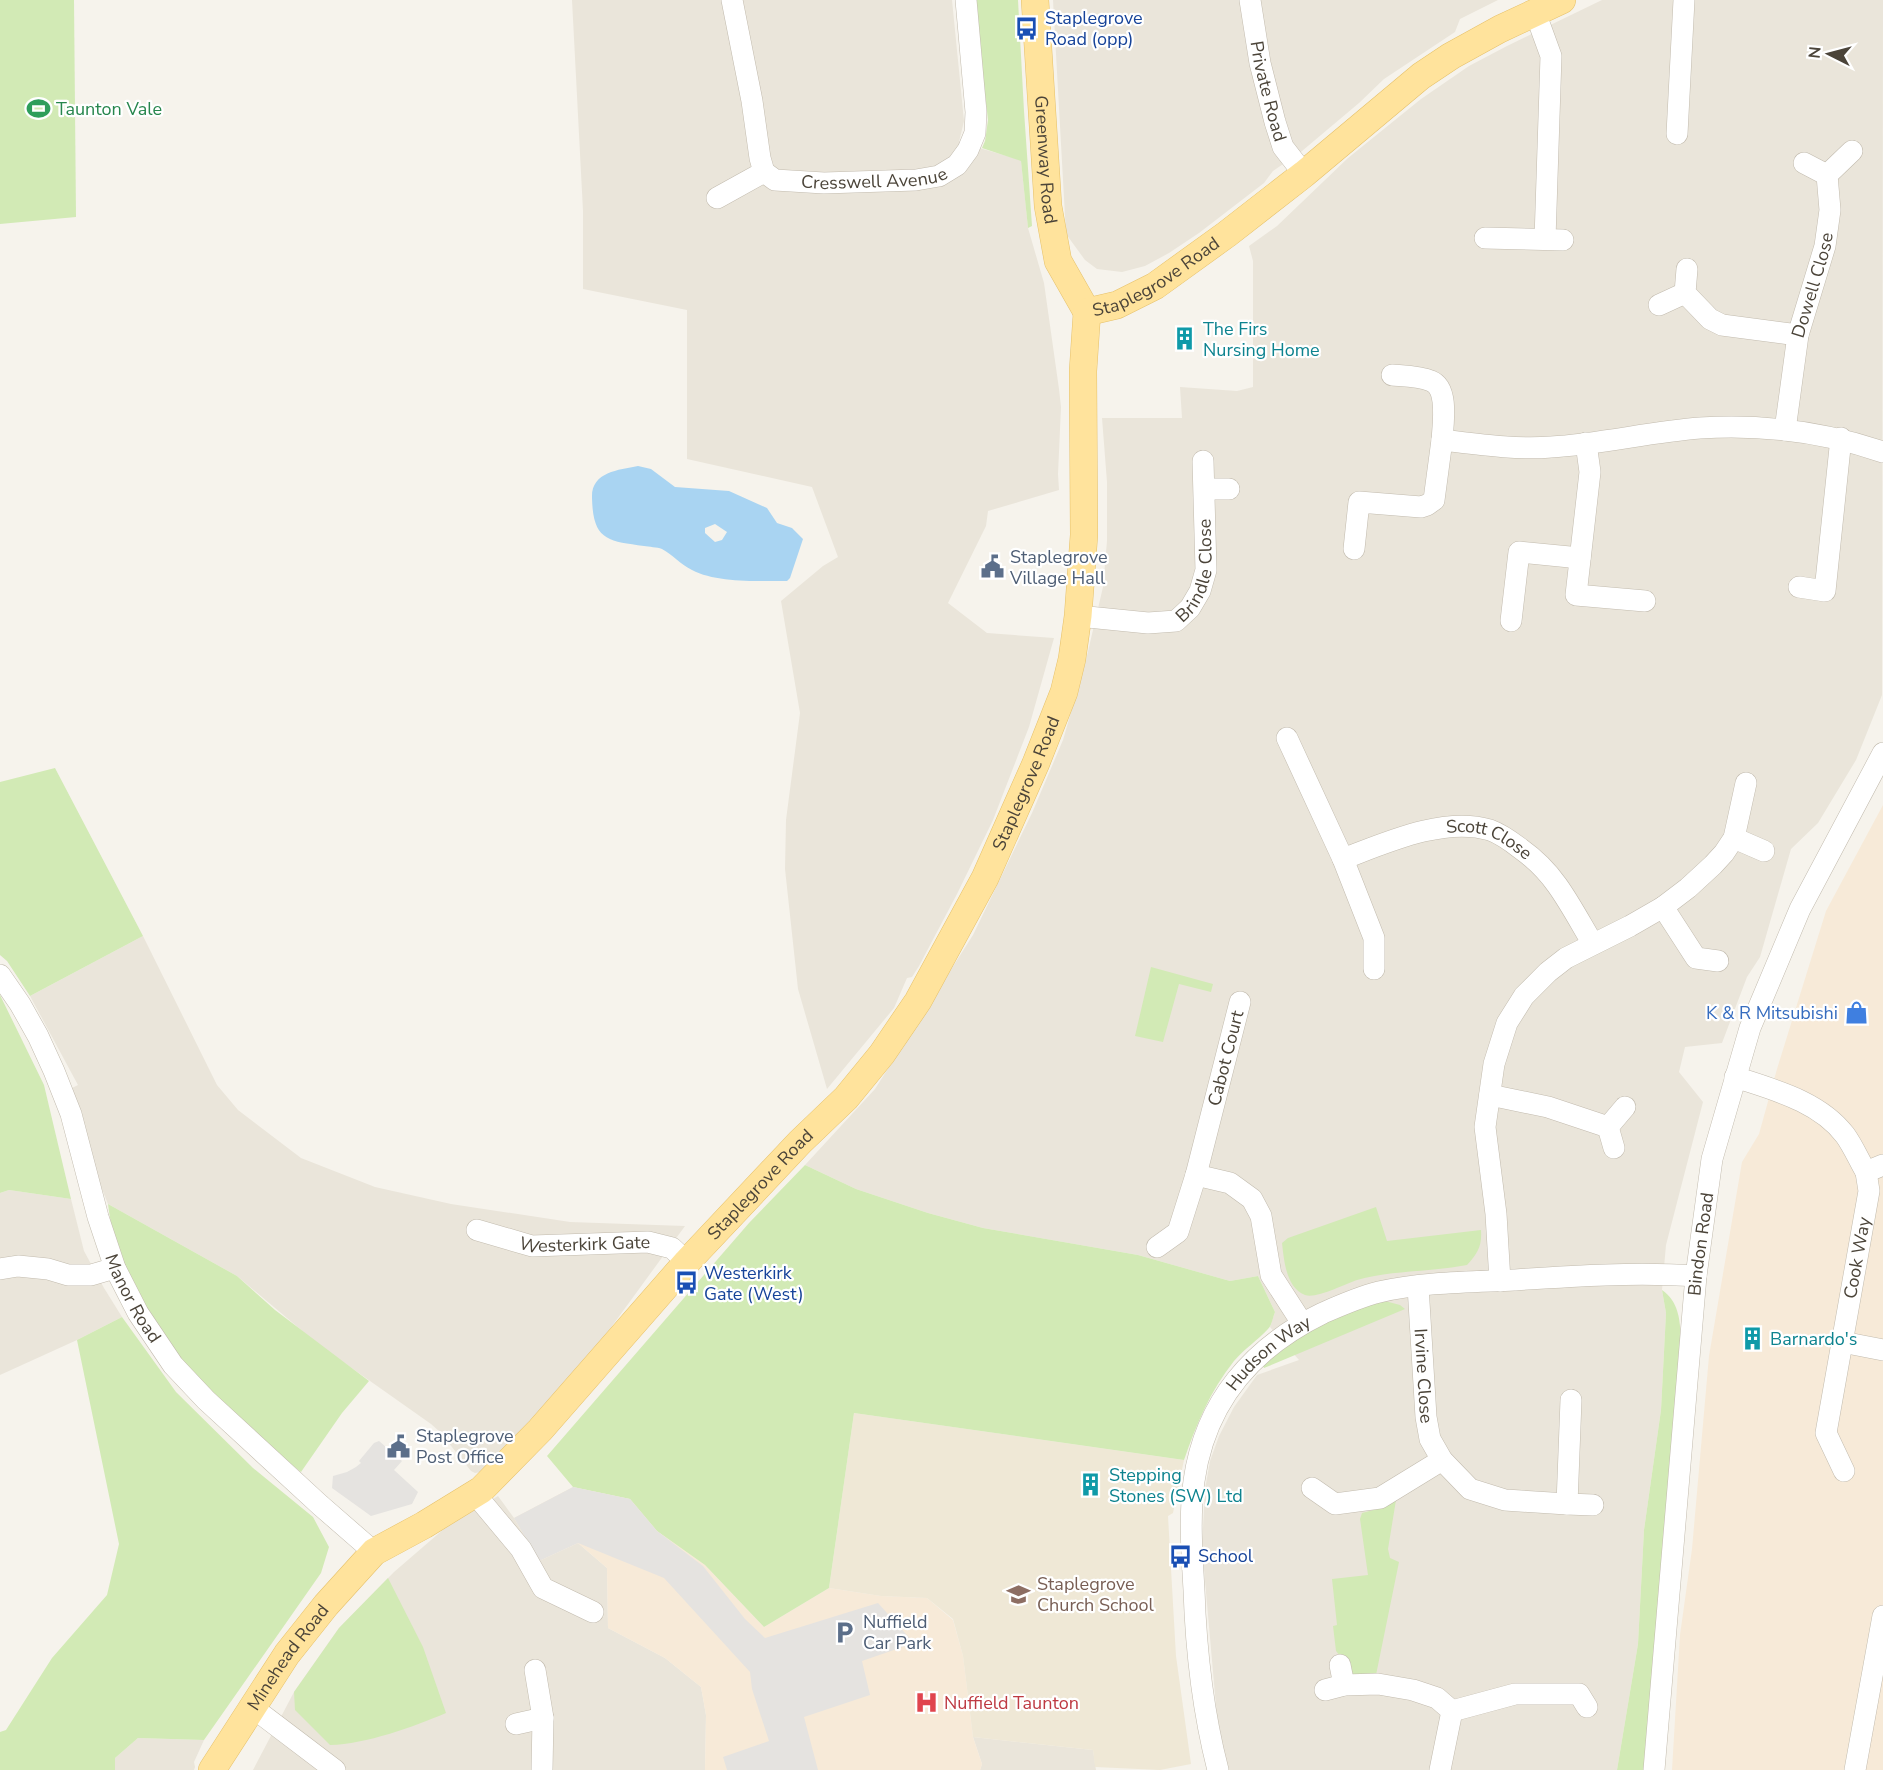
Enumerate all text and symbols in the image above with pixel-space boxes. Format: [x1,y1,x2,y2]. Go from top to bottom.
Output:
place label: Staplegrove Road (opp) [1045,6,1143,51]
bus stop icon: Staplegrove Road (opp) [1014,15,1040,41]
north arrow [1799,24,1859,84]
street label: Private Road [1245,39,1292,144]
text: N [1804,45,1827,60]
street label: Greenway Road [1029,95,1063,226]
sports icon: Taunton Vale [25,96,51,122]
place label: Taunton Vale [56,97,162,121]
street label: Cresswell Avenue [800,162,952,195]
street label: Staplegrove Road [1090,231,1224,322]
street label: Dowell Close [1786,231,1839,341]
place label: The Firs Nursing Home [1203,317,1320,362]
building icon: The Firs Nursing Home [1172,326,1198,352]
street label: Brindle Close [1170,518,1218,628]
place label: Staplegrove Village Hall [1009,545,1108,590]
public building icon: Staplegrove Village Hall [979,554,1005,580]
street label: Staplegrove Road [987,713,1065,855]
street label: Scott Close [1445,814,1537,865]
shop icon: K & R Mitsubishi [1843,1000,1869,1026]
place label: K & R Mitsubishi [1706,1001,1838,1025]
street label: Cabot Court [1202,1007,1250,1109]
street label: Staplegrove Road [702,1124,818,1245]
street label: Bindon Road [1682,1191,1719,1297]
street label: Cook Way [1838,1214,1876,1301]
street label: Westerkirk Gate [516,1230,651,1260]
street label: Manor Road [99,1251,167,1348]
place label: Westerkirk Gate (West) [704,1261,804,1306]
bus stop icon: Westerkirk Gate (West) [673,1270,699,1296]
street label: Hudson Way [1220,1309,1316,1396]
building icon: Barnardo's [1739,1326,1765,1352]
place label: Barnardo's [1770,1327,1857,1351]
street label: Irvine Close [1409,1328,1439,1425]
place label: Staplegrove Post Office [416,1424,514,1469]
public building icon: Staplegrove Post Office [385,1433,411,1459]
place label: Stepping Stones (SW) Ltd [1109,1463,1243,1508]
building icon: Stepping Stones (SW) Ltd [1078,1472,1104,1498]
bus stop icon: School [1167,1543,1193,1569]
place label: School [1198,1544,1254,1568]
place label: Staplegrove Church School [1037,1572,1155,1617]
school or university icon: Staplegrove Church School [1006,1581,1032,1607]
street label: Minehead Road [242,1599,334,1715]
place label: Nuffield Car Park [863,1610,932,1655]
parking icon: Nuffield Car Park [832,1619,858,1645]
hospital icon: Nuffield Taunton [913,1690,939,1716]
place label: Nuffield Taunton [944,1691,1079,1715]

